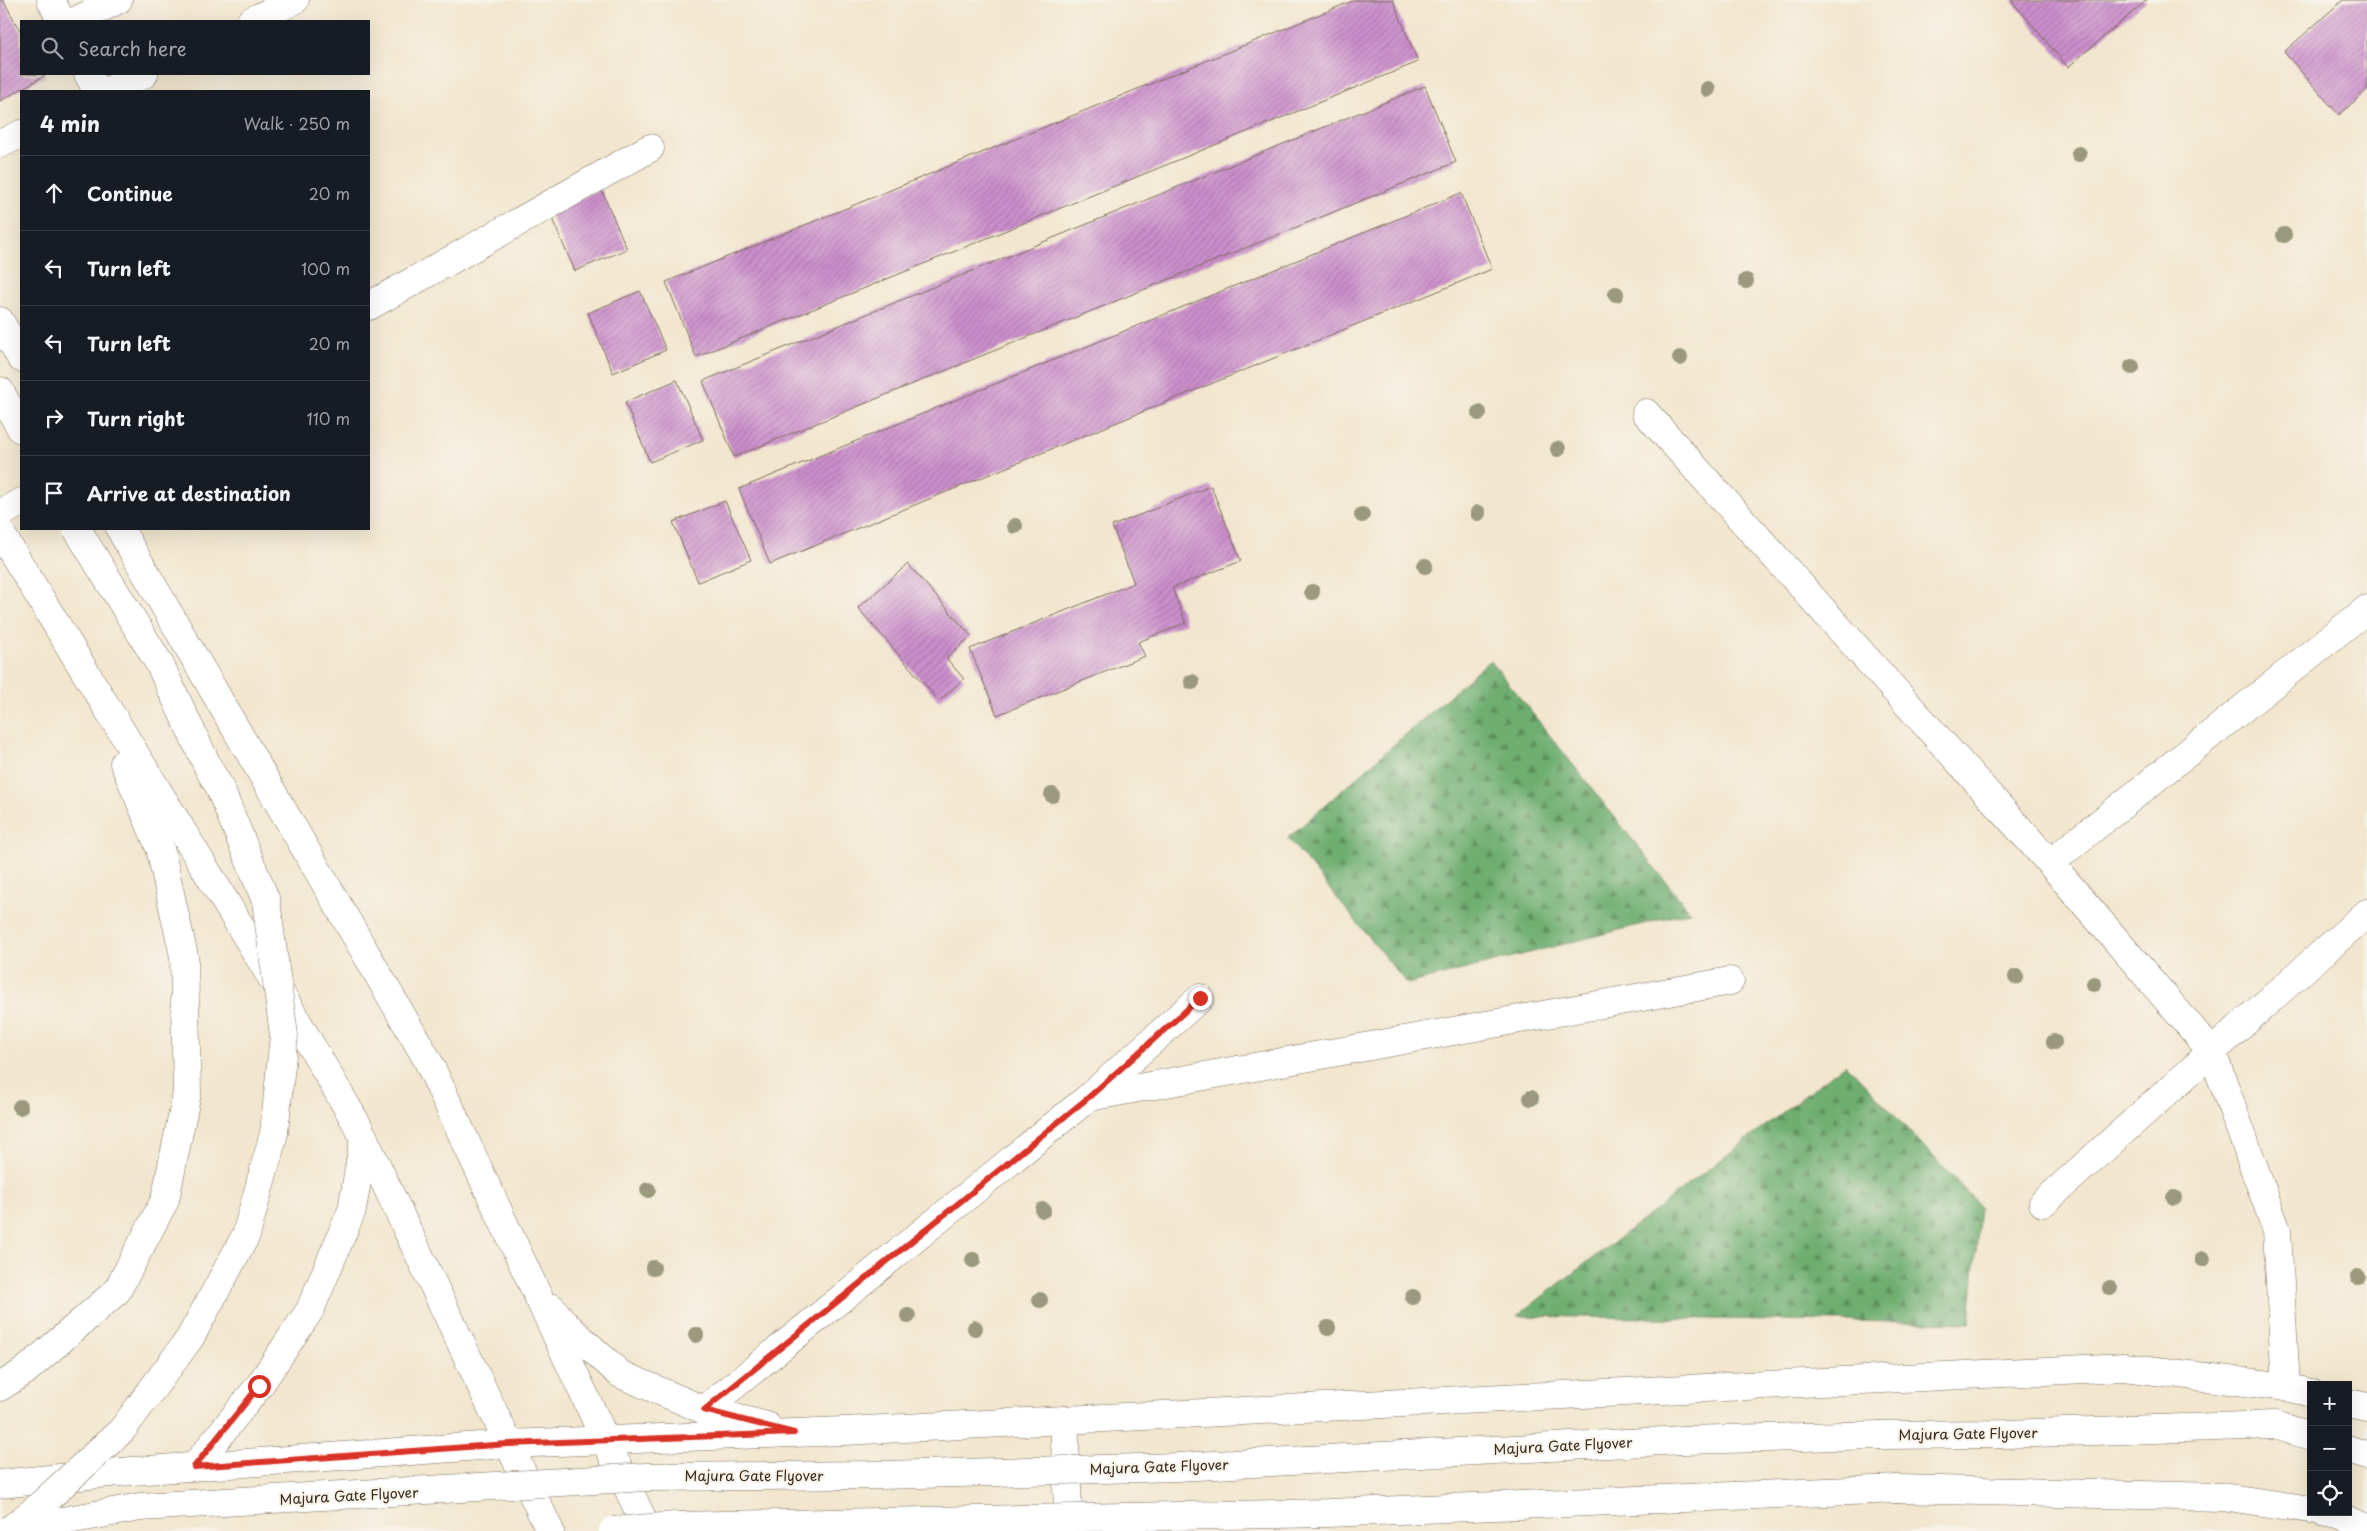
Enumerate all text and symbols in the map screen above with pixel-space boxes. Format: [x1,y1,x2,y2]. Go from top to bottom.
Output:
search box [20,20,370,75]
icon: search [38,34,66,62]
text: Search here [78,34,187,62]
text: 4 min [40,107,100,139]
text: Walk · 250 m [244,111,350,135]
icon: ahead [40,179,68,207]
text: Continue [87,179,173,207]
text: 20 m [309,181,350,205]
icon: left [40,254,68,282]
text: Turn left [87,254,171,282]
text: 100 m [301,256,350,280]
icon: left [40,329,68,357]
text: Turn left [87,329,171,357]
text: 20 m [309,331,350,355]
icon: right [40,404,68,432]
text: Turn right [87,404,185,432]
text: 110 m [307,406,350,430]
icon: arrive [40,479,68,507]
text: Arrive at destination [87,479,291,507]
route end [1189,987,1212,1010]
route start [248,1375,271,1398]
map controls [2307,1381,2352,1516]
button: + [2307,1381,2352,1426]
street label: Majura Gate Flyover [1898,1422,2038,1445]
button: − [2307,1426,2352,1471]
street label: Majura Gate Flyover [1493,1431,1634,1460]
street label: Majura Gate Flyover [1089,1454,1229,1479]
street label: Majura Gate Flyover [685,1465,824,1486]
button: locate [2307,1471,2352,1516]
street label: Majura Gate Flyover [279,1481,420,1510]

